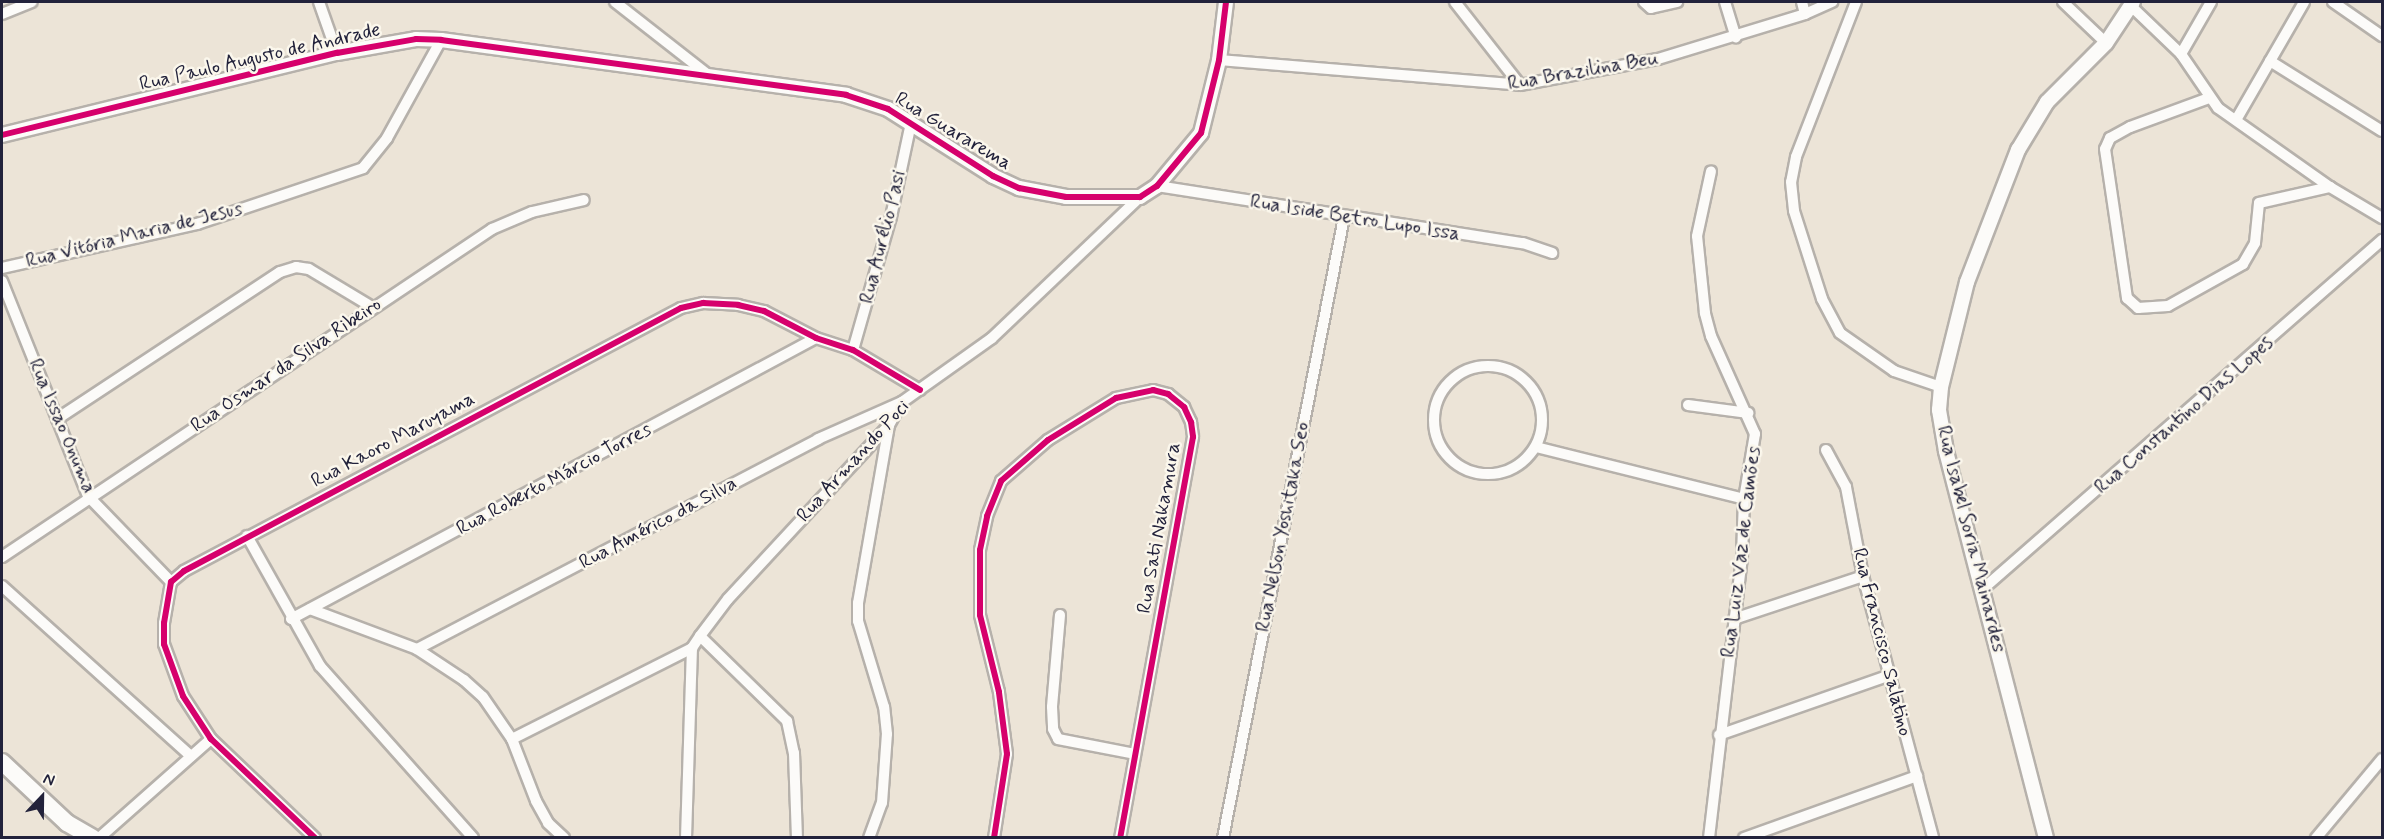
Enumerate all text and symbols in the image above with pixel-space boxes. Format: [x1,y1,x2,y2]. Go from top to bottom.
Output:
street label: Rua Paulo Augusto de Andrade [138,18,382,96]
street label: Rua Brazilina Beu [1508,46,1658,96]
street label: Rua Guararema [891,87,1015,175]
street label: Rua Aurélio Pasi [855,169,911,305]
street label: Rua Iside Betro Lupo Issa [1246,189,1464,247]
street label: Rua Vitória Maria de Jesus [22,196,246,274]
street label: Rua Osmar da Silva Ribeiro [186,292,386,438]
street label: Rua Constantino Dias Lopes [2090,331,2278,499]
street label: Rua Issao Onuma [22,353,102,499]
street label: Rua Kaoro Maruyama [308,387,478,493]
street label: Rua Armando Poci [792,395,914,527]
street label: Rua Roberto Márcio Torres [451,417,657,541]
street label: Rua Nelson Yoshitaka Seo [1251,419,1315,635]
street label: Rua Isabel Soria Mainardes [1931,422,2011,656]
street label: Rua Sati Nakamura [1132,442,1186,614]
street label: Rua Luiz Vaz de Camões [1716,445,1766,659]
street label: Rua Américo da Silva [577,472,739,574]
street label: Rua Francisco Salatino [1847,547,1917,737]
north arrow [12,767,72,827]
text: N [40,768,58,792]

